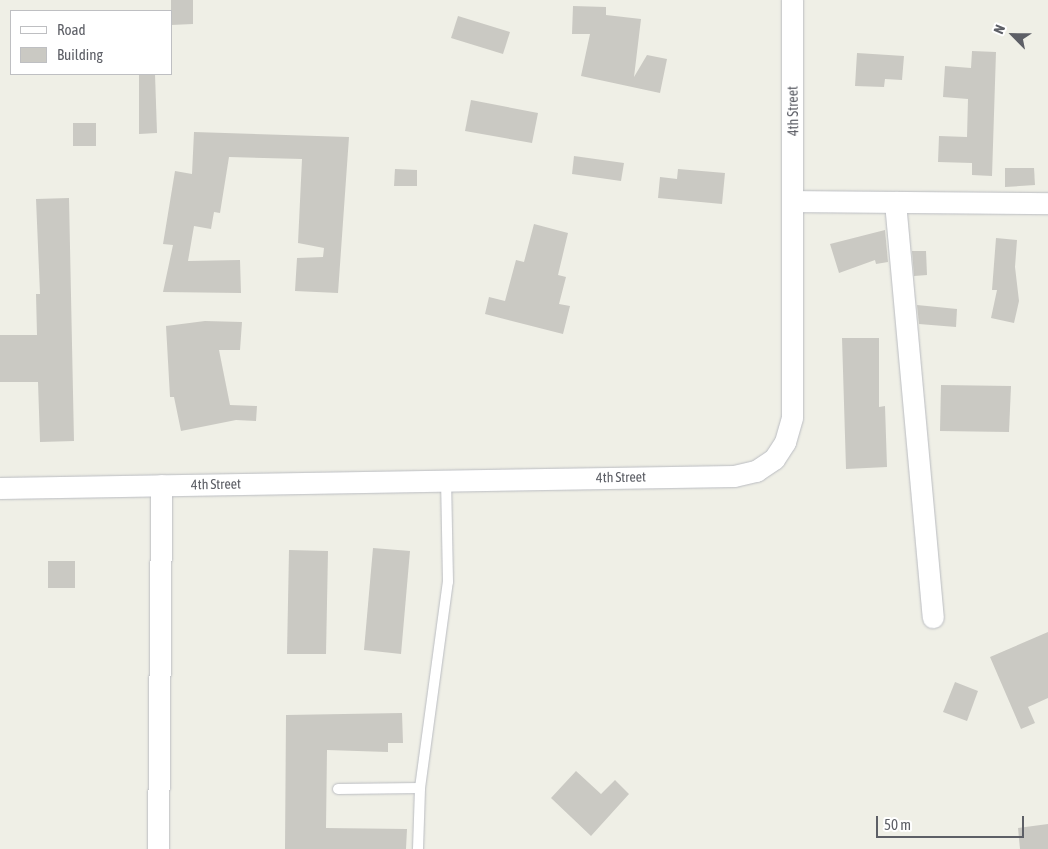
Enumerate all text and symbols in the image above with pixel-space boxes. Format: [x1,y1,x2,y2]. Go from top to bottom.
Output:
legend [10,10,172,75]
north arrow [988,10,1038,60]
text: Road [57,21,86,38]
text: N [990,22,1008,36]
text: Building [57,46,103,63]
street label: 4th Street [784,86,802,136]
street label: 4th Street [596,468,646,486]
street label: 4th Street [191,475,241,493]
scale bar [878,806,1026,838]
text: 50 m [884,816,911,833]

